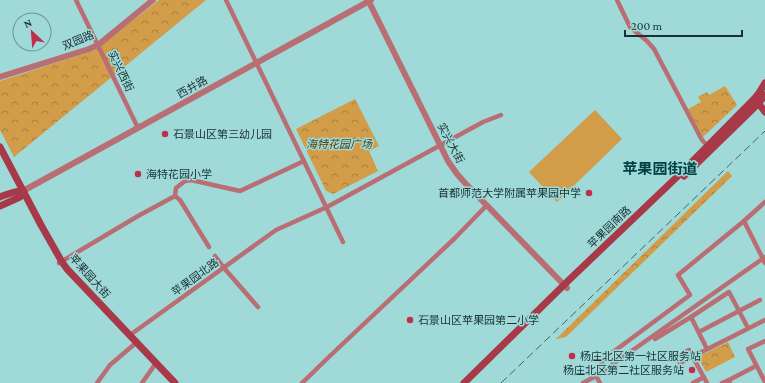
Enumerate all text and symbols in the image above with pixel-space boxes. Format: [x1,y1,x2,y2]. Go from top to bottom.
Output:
north arrow [12,12,52,52]
scale bar [625,12,742,38]
text: N [22,16,34,30]
text: 200 m [631,19,663,33]
street label: 双园路 [60,28,96,52]
street label: 实兴西街 [106,49,136,93]
street label: 西井路 [175,74,209,100]
street label: 实兴大街 [435,121,467,165]
place label: 石景山区第三幼儿园 [173,128,272,140]
marker: 石景山区第三幼儿园 [160,129,170,139]
park label: 海特花园广场 [306,138,373,150]
district label: 苹果园街道 [622,161,698,177]
place label: 海特花园小学 [146,168,212,180]
marker: 海特花园小学 [133,169,143,179]
place label: 首都师范大学附属苹果园中学 [438,187,581,199]
marker: 首都师范大学附属苹果园中学 [584,188,594,198]
street label: 苹果园南路 [585,204,633,250]
street label: 苹果园大街 [67,252,113,300]
street label: 苹果园北路 [169,256,221,298]
place label: 石景山区苹果园第二小学 [418,314,539,326]
marker: 石景山区苹果园第二小学 [405,315,415,325]
place label: 杨庄北区第一社区服务站 [580,350,701,362]
marker: 杨庄北区第一社区服务站 [567,351,577,361]
place label: 杨庄北区第二社区服务站 [563,364,684,376]
marker: 杨庄北区第二社区服务站 [687,365,697,375]

